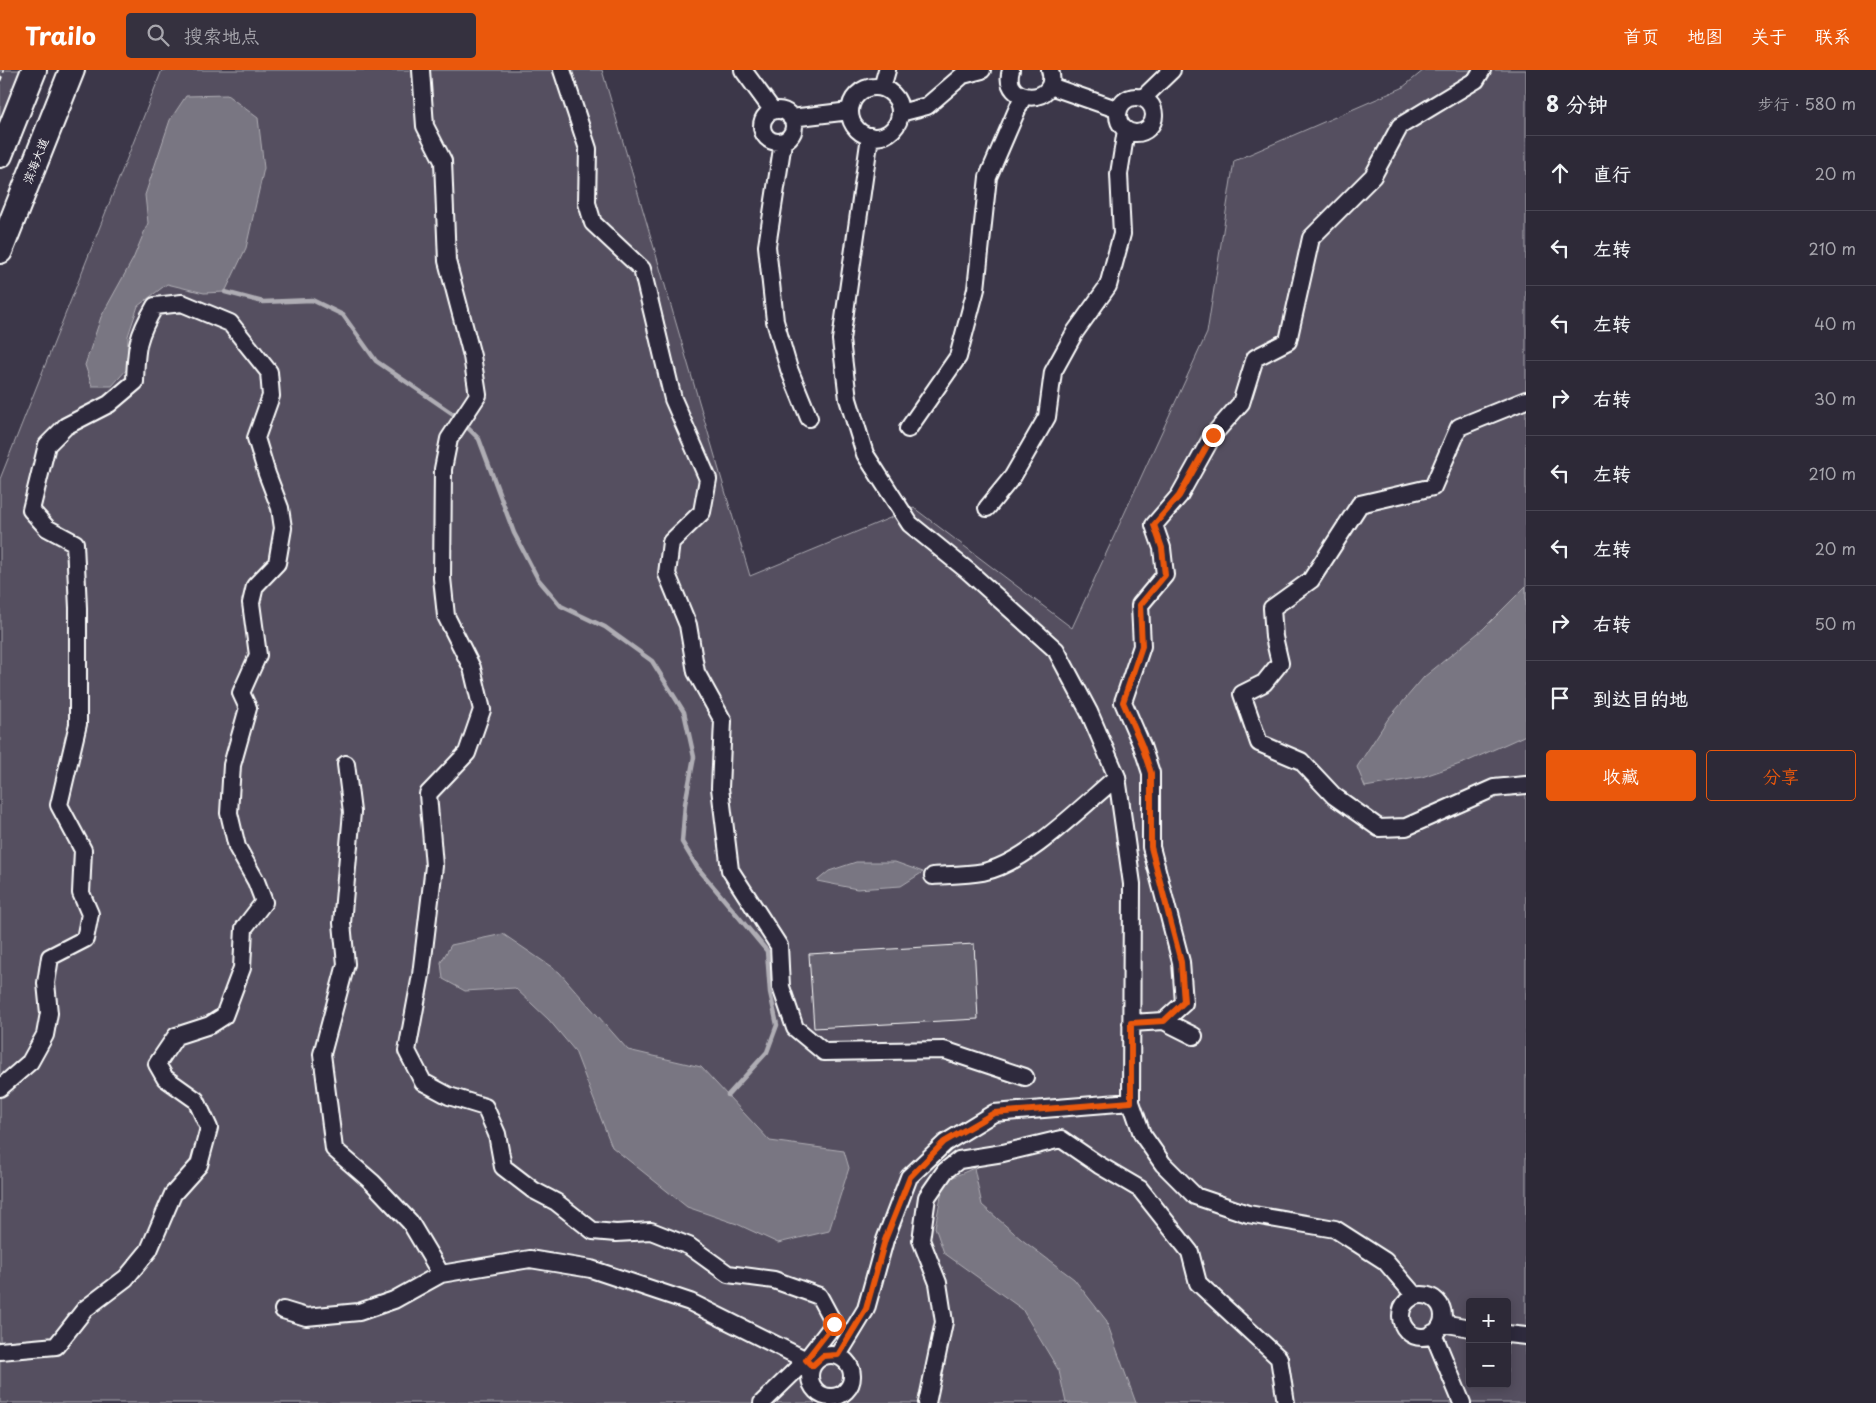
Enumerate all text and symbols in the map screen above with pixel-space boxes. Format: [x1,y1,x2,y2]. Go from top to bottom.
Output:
search box [126,13,476,58]
text: Trailo [25,17,96,53]
icon: search [144,21,172,49]
text: 搜索地点 [184,21,260,49]
text: 首页 [1623,22,1659,49]
text: 地图 [1687,22,1723,49]
text: 关于 [1751,22,1787,49]
text: 联系 [1815,22,1851,49]
text: 8 分钟 [1546,87,1608,119]
text: 步行 · 580 m [1758,91,1856,115]
street label: 滨海大道 [18,135,52,186]
icon: ahead [1546,159,1574,187]
text: 直行 [1593,159,1631,187]
text: 20 m [1815,161,1856,185]
icon: left [1546,234,1574,262]
text: 左转 [1593,234,1631,262]
text: 210 m [1808,236,1856,260]
icon: left [1546,309,1574,337]
text: 左转 [1593,309,1631,337]
text: 40 m [1814,311,1856,335]
icon: right [1546,384,1574,412]
text: 右转 [1593,384,1631,412]
text: 30 m [1814,386,1856,410]
route end [1202,424,1225,447]
icon: left [1546,459,1574,487]
text: 左转 [1593,459,1631,487]
text: 210 m [1808,461,1856,485]
icon: left [1546,534,1574,562]
text: 左转 [1593,534,1631,562]
text: 20 m [1815,536,1856,560]
icon: right [1546,609,1574,637]
text: 右转 [1593,609,1631,637]
text: 50 m [1815,611,1856,635]
icon: arrive [1546,684,1574,712]
text: 到达目的地 [1593,684,1688,712]
button: 收藏 [1546,750,1696,801]
button: 分享 [1706,750,1856,801]
map controls [1466,1298,1511,1388]
button: + [1466,1298,1511,1343]
route start [823,1313,846,1336]
button: − [1466,1343,1511,1388]

